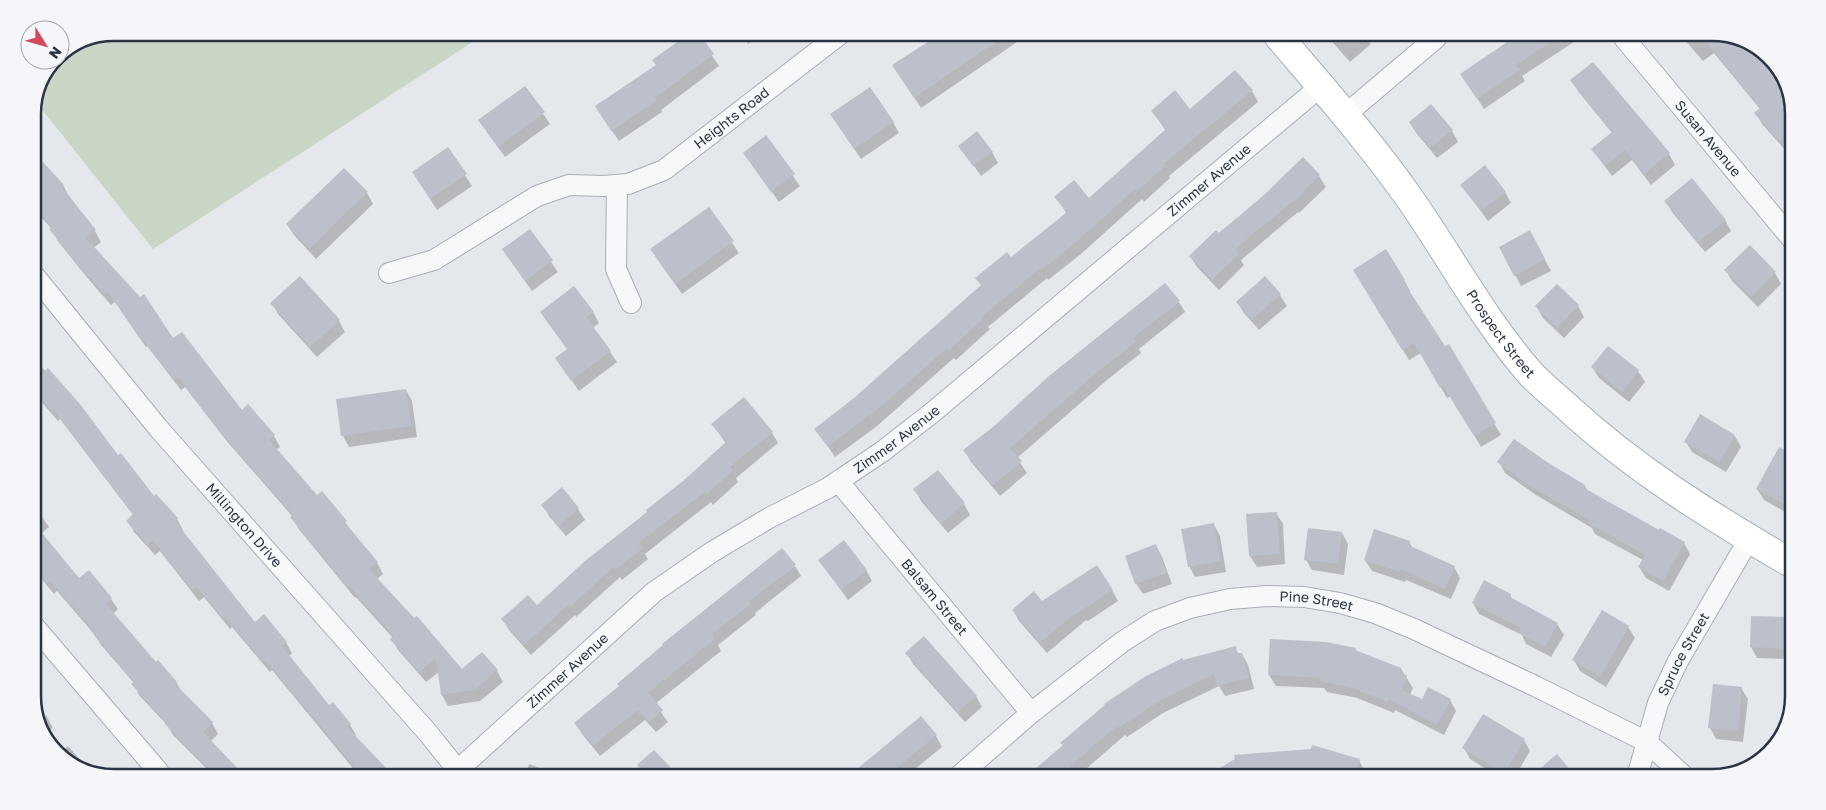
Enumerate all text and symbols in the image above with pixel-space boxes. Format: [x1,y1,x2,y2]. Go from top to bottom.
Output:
north arrow [20,20,70,70]
text: N [46,44,66,62]
street label: Heights Road [690,83,772,152]
street label: Susan Avenue [1672,97,1745,180]
street label: Zimmer Avenue [1164,140,1254,220]
street label: Prospect Street [1463,286,1539,381]
street label: Zimmer Avenue [850,401,943,477]
street label: Millington Drive [203,479,286,570]
street label: Balsam Street [898,555,972,639]
street label: Pine Street [1279,587,1356,614]
street label: Spruce Street [1654,609,1712,698]
street label: Zimmer Avenue [523,629,611,711]

